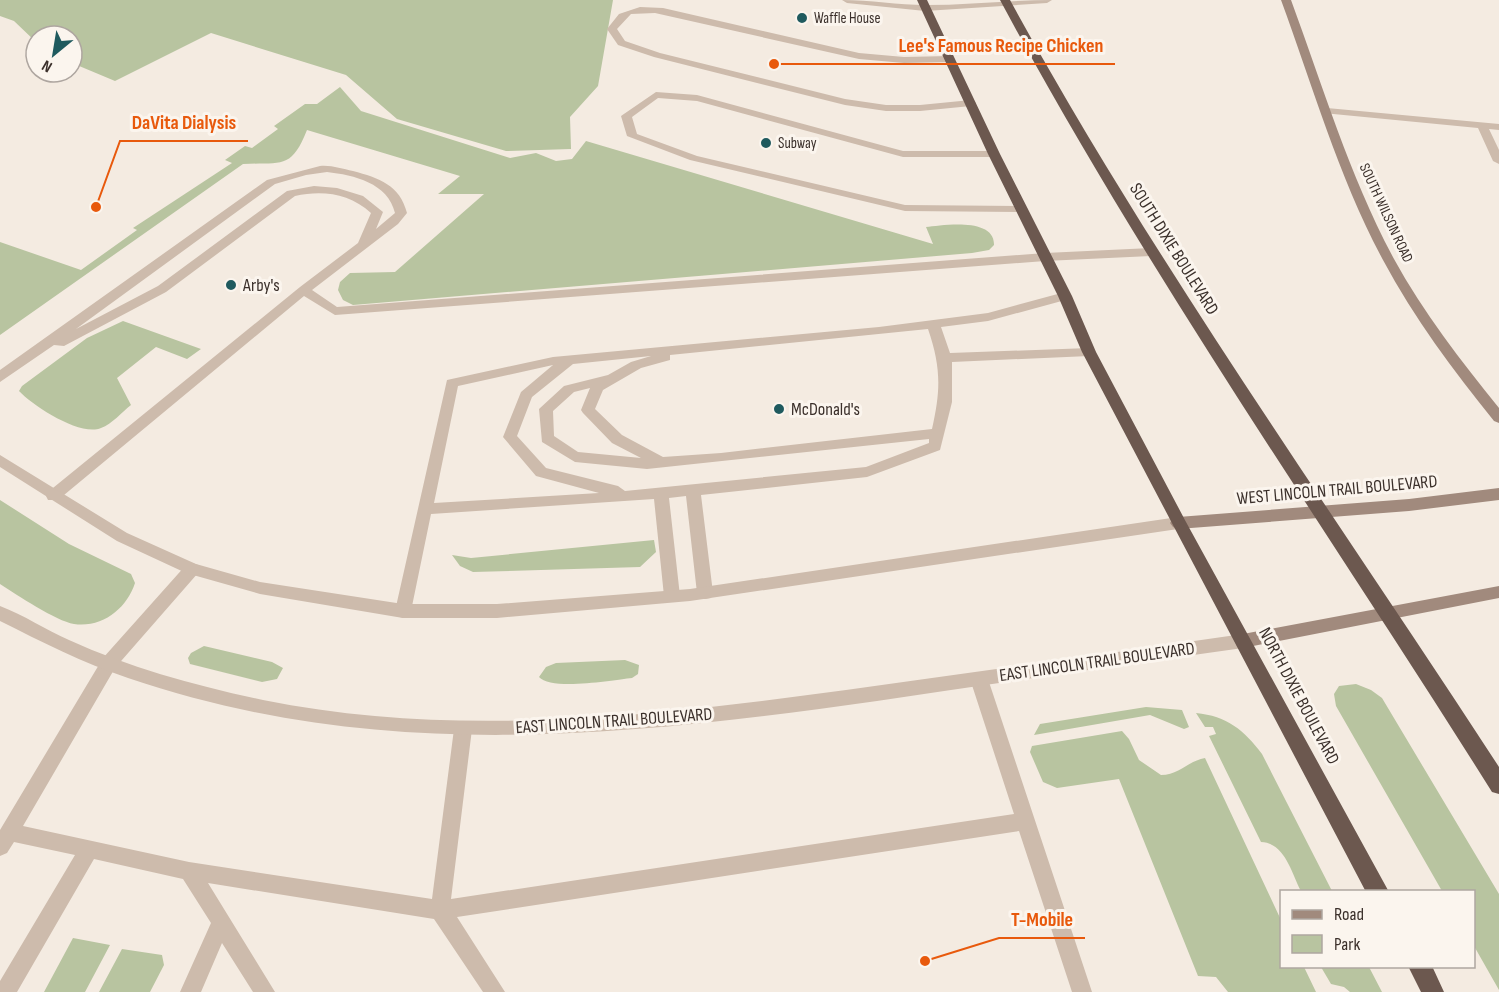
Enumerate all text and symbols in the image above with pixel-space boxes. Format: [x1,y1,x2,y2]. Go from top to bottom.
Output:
place label: Waffle House [814,9,880,28]
marker: Waffle House [795,11,809,25]
north arrow [24,24,84,84]
callout: Lee's Famous Recipe Chicken [886,26,1115,64]
text: Lee's Famous Recipe Chicken [899,34,1103,58]
text: N [39,55,56,76]
callout: DaVita Dialysis [120,103,248,141]
text: DaVita Dialysis [132,111,237,135]
place label: Subway [778,134,817,153]
marker: Subway [759,136,773,150]
street label: SOUTH WILSON ROAD [1355,160,1417,266]
street label: SOUTH DIXIE BOULEVARD [1125,179,1223,319]
place label: Arby's [242,275,280,296]
marker: Arby's [224,278,238,292]
place label: McDonald's [791,399,860,420]
marker: McDonald's [772,402,786,416]
street label: WEST LINCOLN TRAIL BOULEVARD [1236,471,1438,509]
street label: NORTH DIXIE BOULEVARD [1254,624,1344,768]
street label: EAST LINCOLN TRAIL BOULEVARD [998,638,1196,686]
street label: EAST LINCOLN TRAIL BOULEVARD [515,704,713,738]
legend [1280,890,1475,968]
callout: T-Mobile [999,900,1085,938]
text: Road [1334,904,1364,925]
text: T-Mobile [1011,908,1073,932]
text: Park [1334,934,1360,955]

